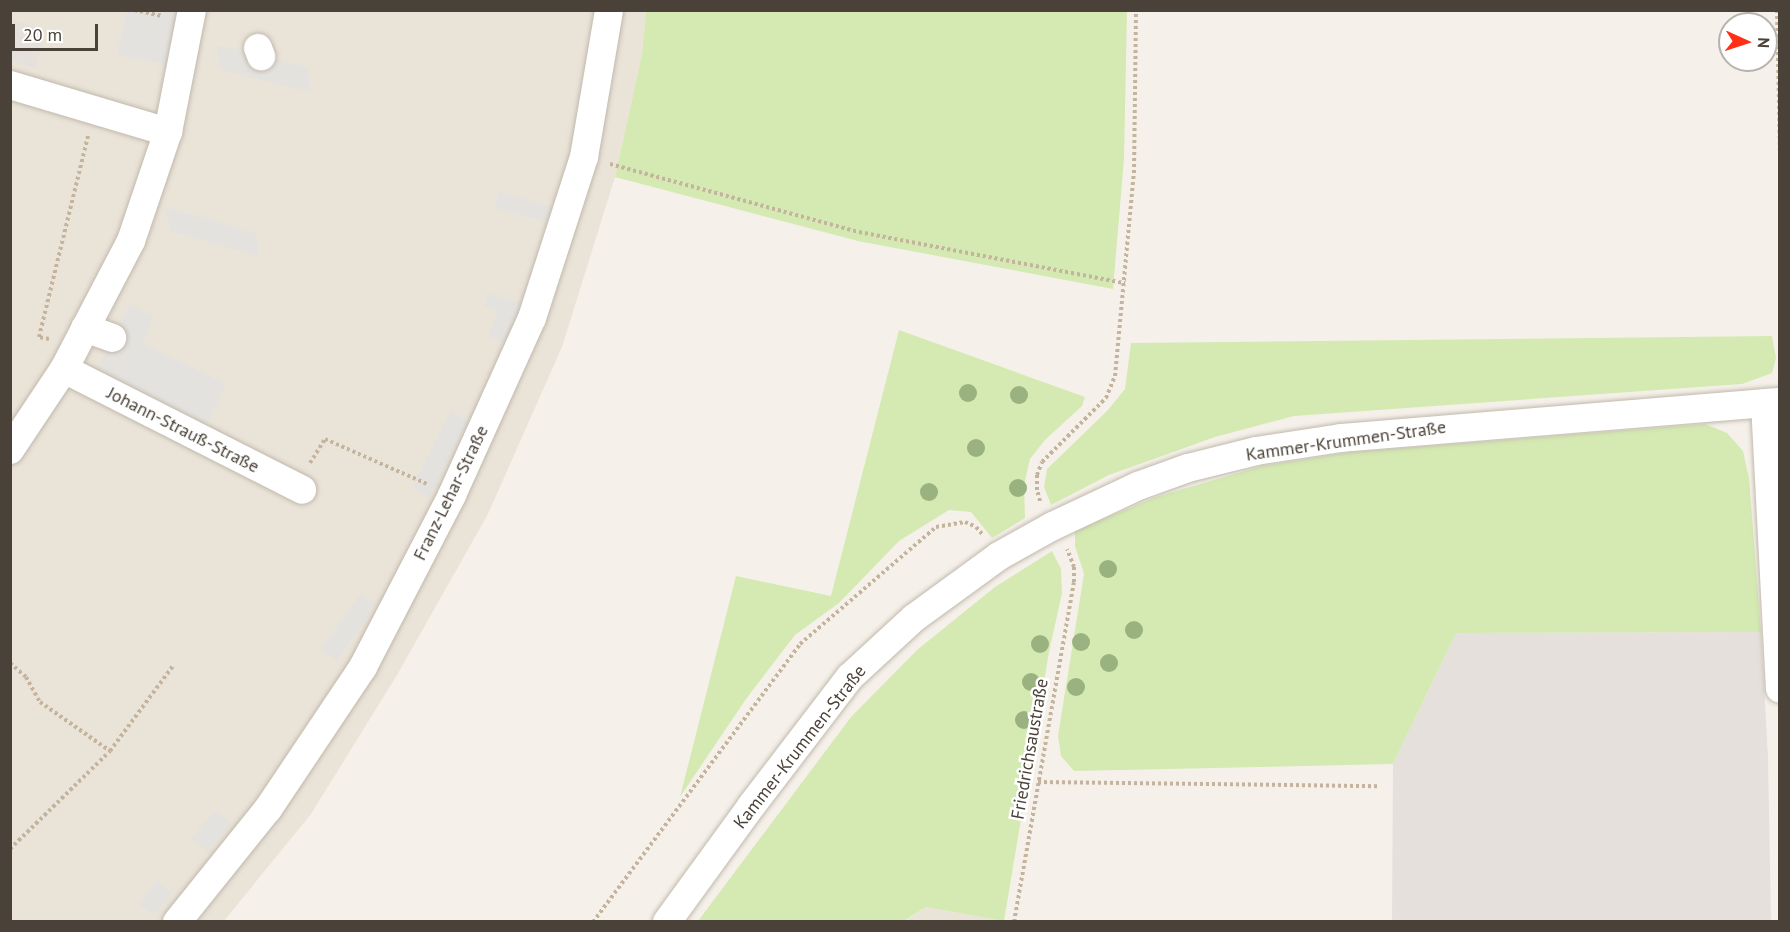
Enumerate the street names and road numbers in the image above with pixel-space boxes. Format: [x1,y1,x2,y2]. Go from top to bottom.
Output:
street label: Johann-Strauß-Straße [103,382,263,478]
street label: Kammer-Krummen-Straße [1245,416,1447,466]
street label: Franz-Lehar-Straße [409,422,493,564]
street label: Kammer-Krummen-Straße [729,661,871,833]
street label: Friedrichsaustraße [1007,677,1053,821]

